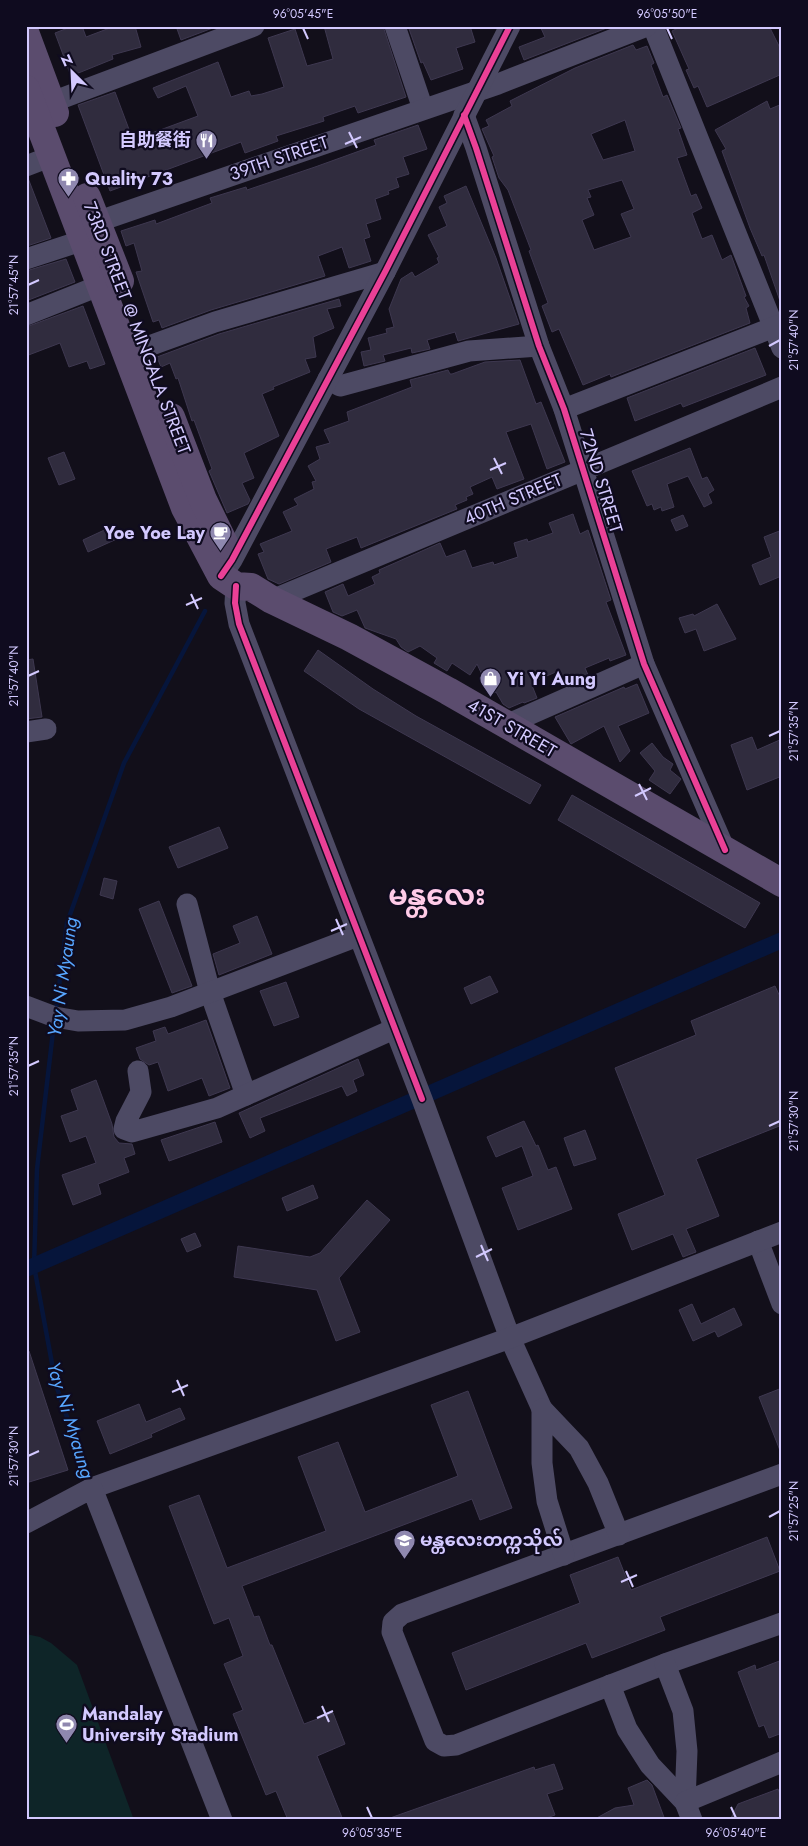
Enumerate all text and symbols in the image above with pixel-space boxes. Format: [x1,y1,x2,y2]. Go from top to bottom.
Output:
text: 96°05'45"E [273,5,333,23]
text: 96°05'50"E [637,5,697,23]
north arrow [48,48,98,98]
text: N [58,49,76,72]
place label: 自助餐街 [119,127,191,153]
restaurant icon: 自助餐街 [195,128,219,159]
street label: 39TH STREET [226,129,332,187]
place label: Quality 73 [85,166,173,192]
pharmacy icon: Quality 73 [57,167,81,198]
street label: 73RD STREET @ MINGALA STREET [77,198,198,459]
text: 21°57'45"N [5,255,23,315]
text: 21°57'40"N [785,309,803,371]
street label: 72ND STREET [573,426,629,537]
street label: 40TH STREET [460,466,567,531]
place label: Yoe Yoe Lay [103,520,206,546]
cafe icon: Yoe Yoe Lay [209,521,233,552]
text: 21°57'40"N [5,645,23,707]
place label: Yi Yi Aung [506,666,596,692]
shop icon: Yi Yi Aung [479,667,503,698]
street label: 41ST STREET [463,692,562,764]
text: 21°57'35"N [785,701,803,761]
district label: မန္တလေး [388,875,486,918]
water label: Yay Ni Myaung [41,915,84,1039]
text: 21°57'35"N [5,1036,23,1096]
text: 21°57'30"N [785,1091,803,1151]
water label: Yay Ni Myaung [40,1358,101,1482]
text: 21°57'30"N [5,1426,23,1486]
text: 21°57'25"N [785,1481,803,1541]
place label: မန္တလေးတက္ကသိုလ် [420,1527,563,1554]
school or university icon: မန္တလေးတက္ကသိုလ် [392,1528,416,1559]
place label: Mandalay University Stadium [82,1701,238,1748]
sports icon: Mandalay University Stadium [54,1712,78,1743]
text: 96°05'35"E [342,1824,402,1842]
text: 96°05'40"E [706,1824,766,1842]

